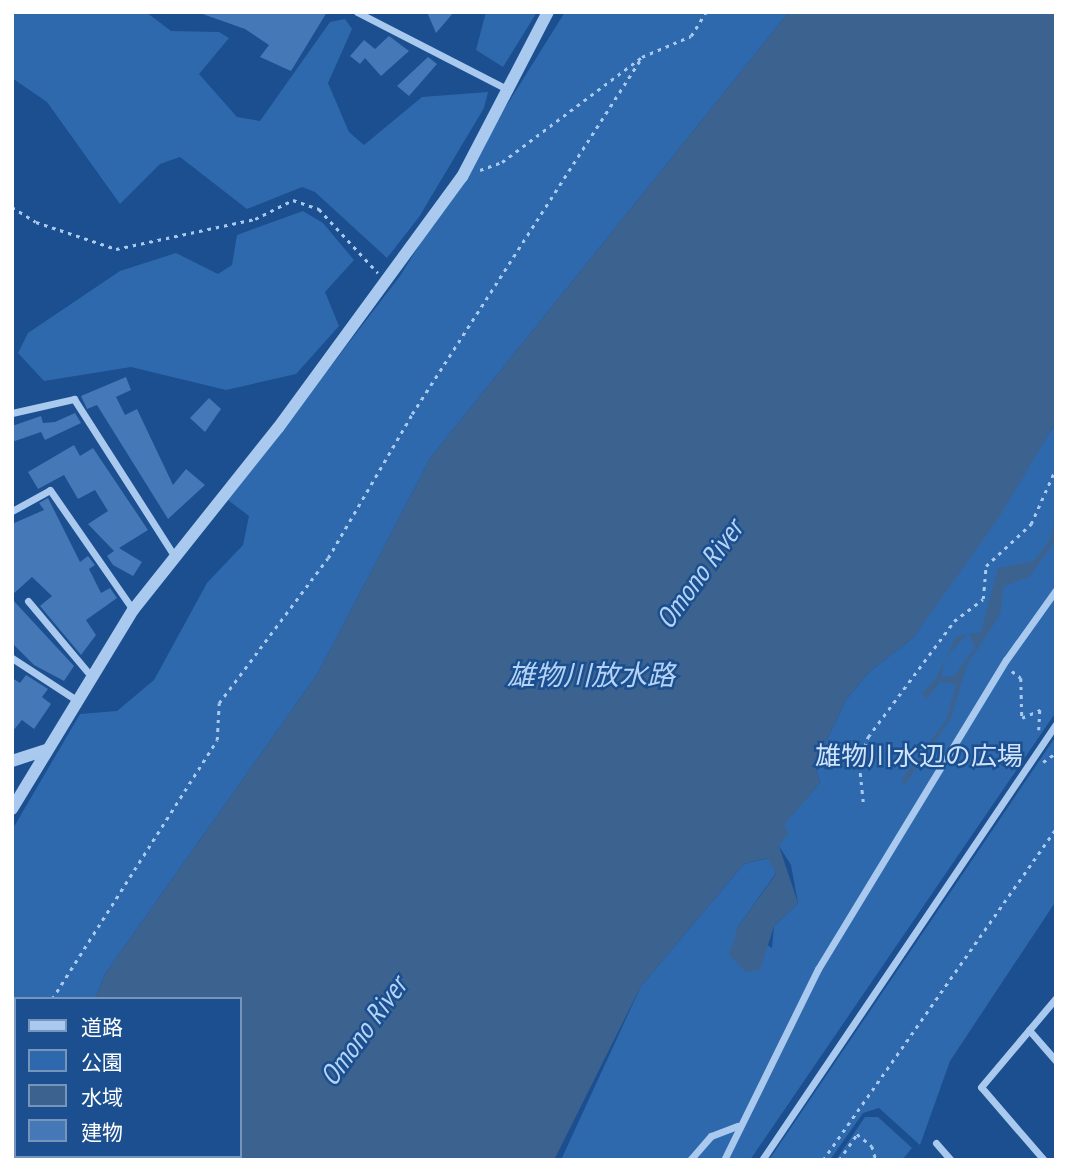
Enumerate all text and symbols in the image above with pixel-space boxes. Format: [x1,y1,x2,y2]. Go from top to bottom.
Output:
water label: Omono River [648,513,750,635]
water label: 雄物川放水路 [507,658,675,692]
park label: 雄物川水辺の広場 [815,740,1023,772]
water label: Omono River [312,970,414,1092]
legend [14,997,242,1158]
text: 道路 [81,1014,123,1041]
text: 公園 [81,1049,123,1076]
text: 水域 [81,1084,123,1111]
text: 建物 [81,1119,123,1146]

